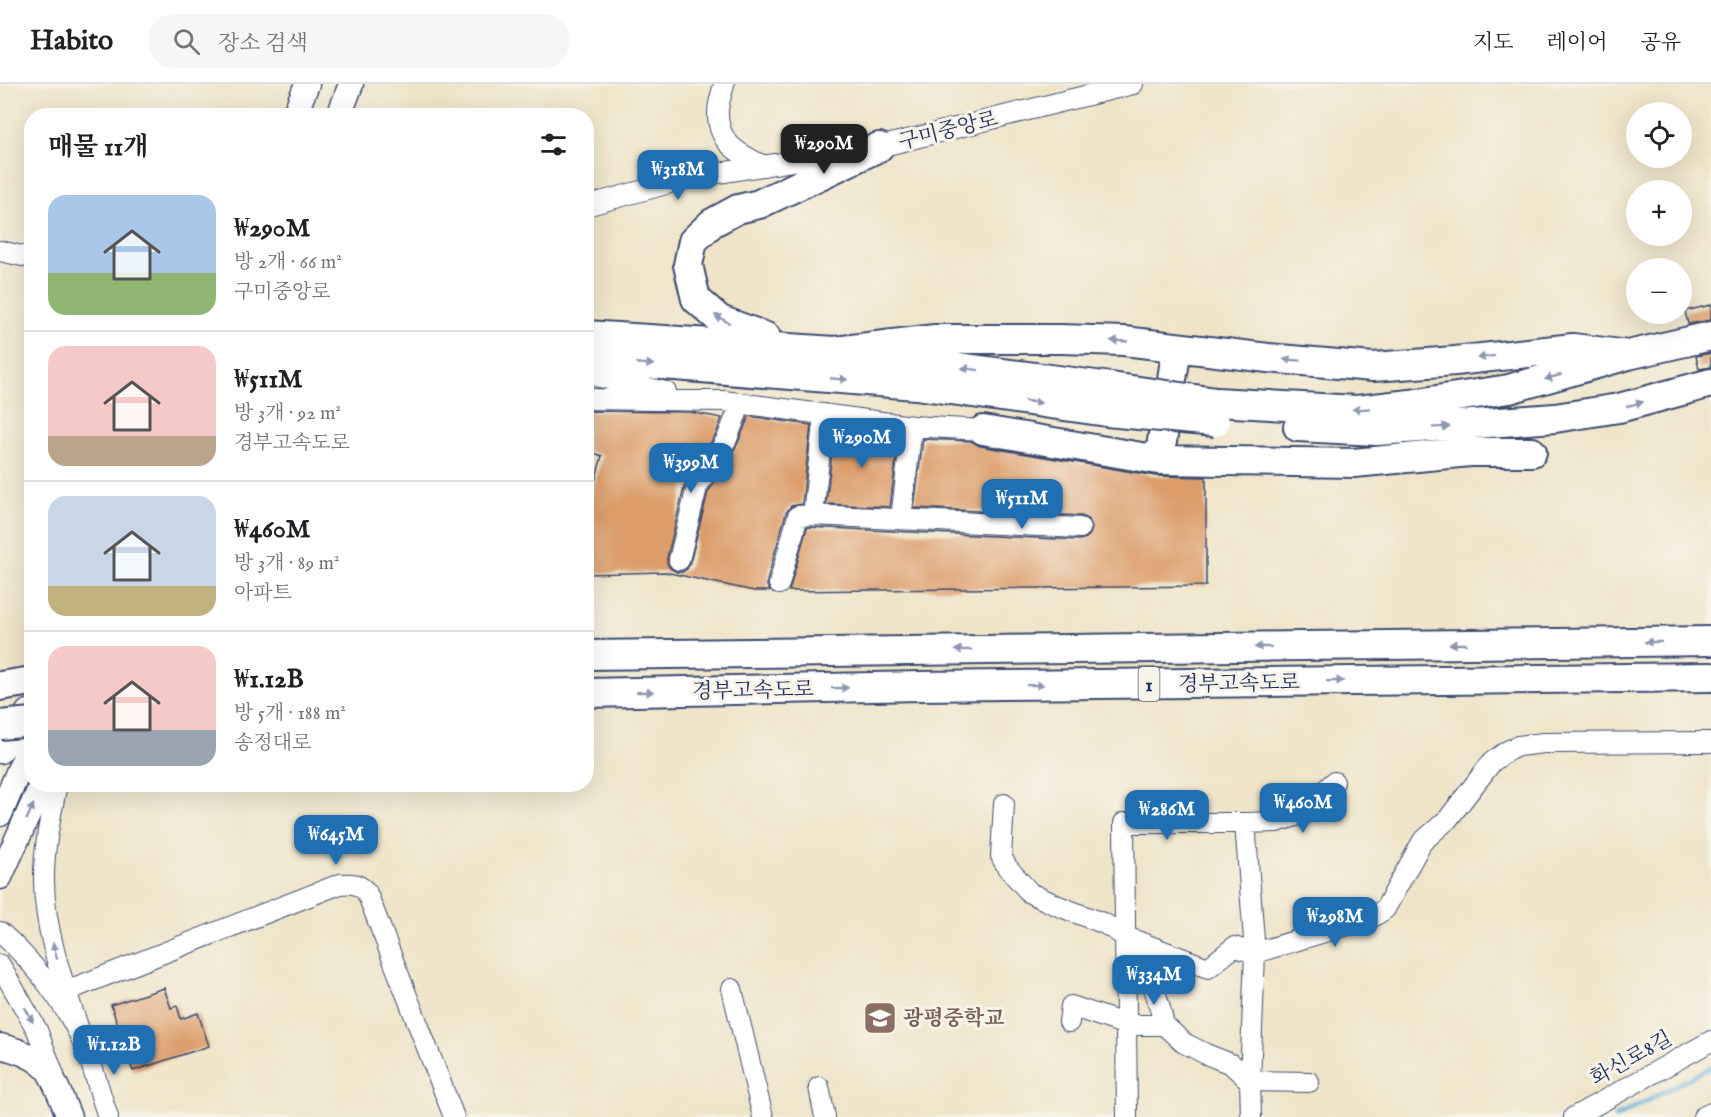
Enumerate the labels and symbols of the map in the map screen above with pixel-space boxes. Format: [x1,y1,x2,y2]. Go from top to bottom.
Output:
street label: 구미중앙로 [896,106,1001,157]
pin: ₩290M [782,124,866,175]
pin: ₩318M [636,150,720,201]
one-way arrow [713,314,730,324]
one-way arrow [1110,336,1129,345]
one-way arrow [1477,353,1496,362]
one-way arrow [1282,355,1301,365]
one-way arrow [635,359,654,368]
one-way arrow [960,364,979,373]
one-way arrow [1544,372,1562,382]
one-way arrow [830,374,849,384]
one-way arrow [1023,397,1042,406]
one-way arrow [1626,399,1644,408]
one-way arrow [1351,404,1370,414]
pin: ₩290M [820,418,904,469]
one-way arrow [1432,422,1451,431]
pin: ₩399M [649,443,733,494]
pin: ₩511M [980,479,1064,530]
one-way arrow [1643,637,1662,647]
one-way arrow [1448,639,1467,649]
one-way arrow [1253,642,1272,652]
one-way arrow [953,646,972,655]
road number: 1 [1138,667,1160,701]
street label: 경부고속도로 [1178,670,1300,699]
street label: 경부고속도로 [692,677,814,706]
one-way arrow [1325,677,1344,686]
one-way arrow [1025,680,1044,690]
one-way arrow [830,683,849,693]
one-way arrow [635,687,654,697]
pin: ₩460M [1261,783,1345,834]
pin: ₩286M [1125,790,1209,841]
one-way arrow [25,803,34,820]
pin: ₩645M [294,815,378,866]
pin: ₩298M [1293,897,1377,948]
one-way arrow [50,942,59,960]
pin: ₩334M [1112,955,1196,1006]
school or university icon: 광평중학교 [862,1000,898,1036]
place label: 광평중학교 [903,1006,1004,1033]
one-way arrow [24,1007,34,1024]
pin: ₩1.12B [65,1025,163,1076]
street label: 화신로8길 [1586,1026,1677,1093]

